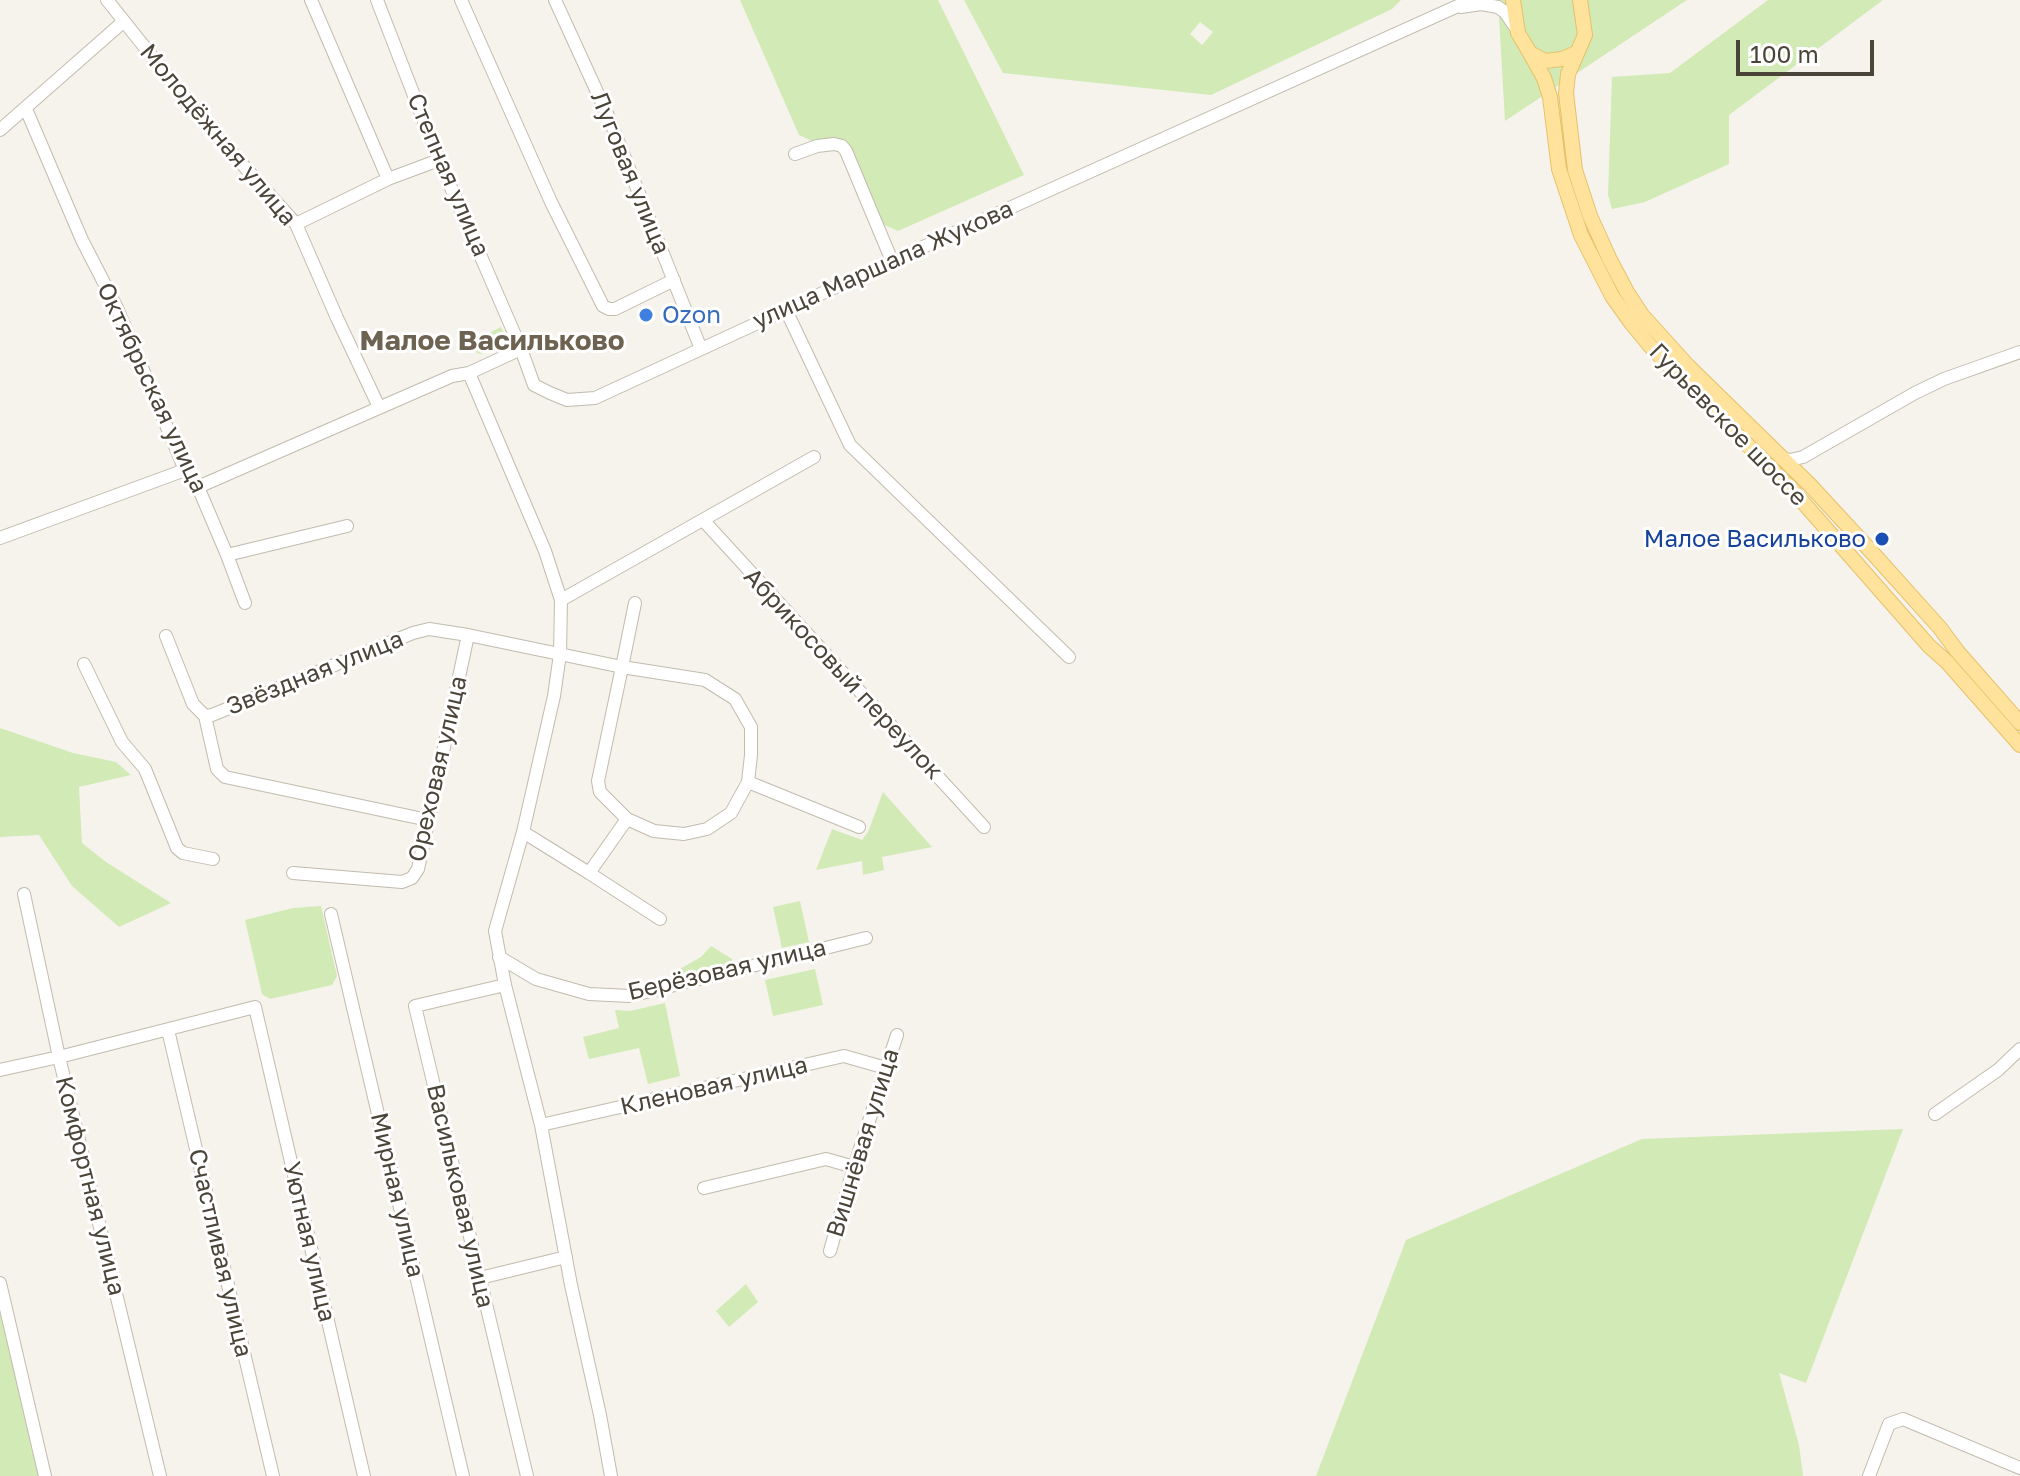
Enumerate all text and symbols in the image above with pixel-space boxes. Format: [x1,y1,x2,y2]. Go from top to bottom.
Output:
scale bar [1740,24,1878,74]
street label: Молодёжная улица [134,38,302,232]
text: 100 m [1750,39,1819,68]
street label: Луговая улица [584,87,676,259]
street label: Степная улица [401,89,495,261]
street label: улица Маршала Жукова [748,194,1018,336]
street label: Октябрьская улица [91,278,213,498]
place label: Ozon [662,301,721,329]
marker: Ozon [637,306,655,324]
district label: Малое Васильково [360,324,624,358]
street label: Гурьевское шоссе [1643,338,1813,512]
place label: Малое Васильково [1644,525,1866,553]
marker: Малое Васильково [1873,530,1891,548]
street label: Абрикосовый переулок [738,562,948,786]
street label: Звёздная улица [222,624,408,722]
street label: Ореховая улица [403,673,473,865]
street label: Берёзовая улица [625,933,829,1007]
street label: Вишнёвая улица [821,1045,905,1241]
street label: Кленовая улица [618,1050,810,1122]
street label: Комфортная улица [49,1074,131,1298]
street label: Васильковая улица [420,1081,500,1311]
street label: Мирная улица [364,1110,430,1280]
street label: Счастливая улица [182,1146,258,1360]
street label: Уютная улица [277,1159,341,1325]

